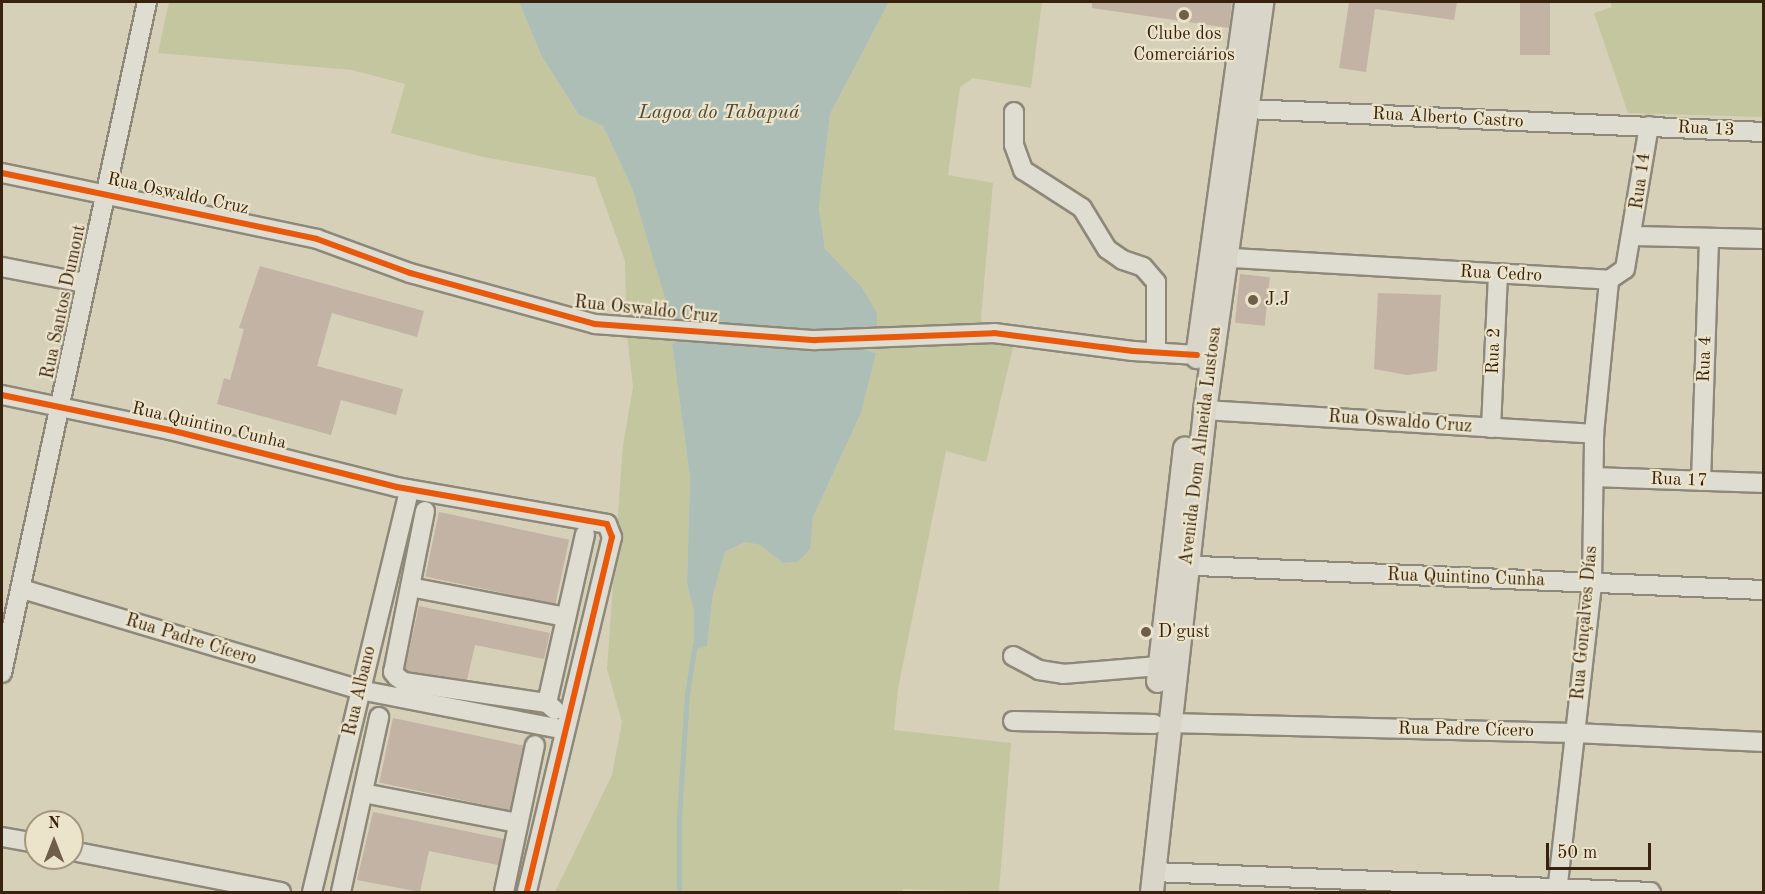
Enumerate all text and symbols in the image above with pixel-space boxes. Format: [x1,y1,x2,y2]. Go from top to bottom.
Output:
marker: Clube dos Comerciários [1177,8,1191,22]
place label: Clube dos Comerciários [1133,24,1235,66]
water label: Lagoa do Tabapuá [638,101,800,125]
street label: Rua Alberto Castro [1372,103,1524,133]
street label: Rua 13 [1677,117,1735,141]
street label: Rua 14 [1626,151,1656,211]
street label: Rua Oswaldo Cruz [105,168,251,220]
street label: Rua Santos Dumont [37,223,91,381]
street label: Rua Cedro [1459,261,1543,287]
place label: J.J [1265,289,1289,311]
street label: Rua Oswaldo Cruz [573,292,719,328]
marker: J.J [1246,293,1260,307]
street label: Avenida Dom Almeida Lustosa [1176,325,1226,567]
street label: Rua 2 [1482,327,1506,375]
street label: Rua 4 [1693,335,1717,383]
street label: Rua Quintino Cunha [130,398,288,454]
street label: Rua Oswaldo Cruz [1327,406,1473,438]
street label: Rua 17 [1650,468,1708,492]
street label: Rua Gonçalves Días [1567,545,1603,701]
street label: Rua Quintino Cunha [1387,564,1545,592]
street label: Rua Padre Cícero [123,610,259,670]
place label: D'gust [1158,621,1210,643]
marker: D'gust [1139,625,1153,639]
street label: Rua Albano [339,644,381,738]
street label: Rua Padre Cícero [1398,718,1534,742]
north arrow [24,810,84,870]
text: N [48,816,60,832]
scale bar [1549,831,1654,869]
text: 50 m [1557,844,1597,862]

